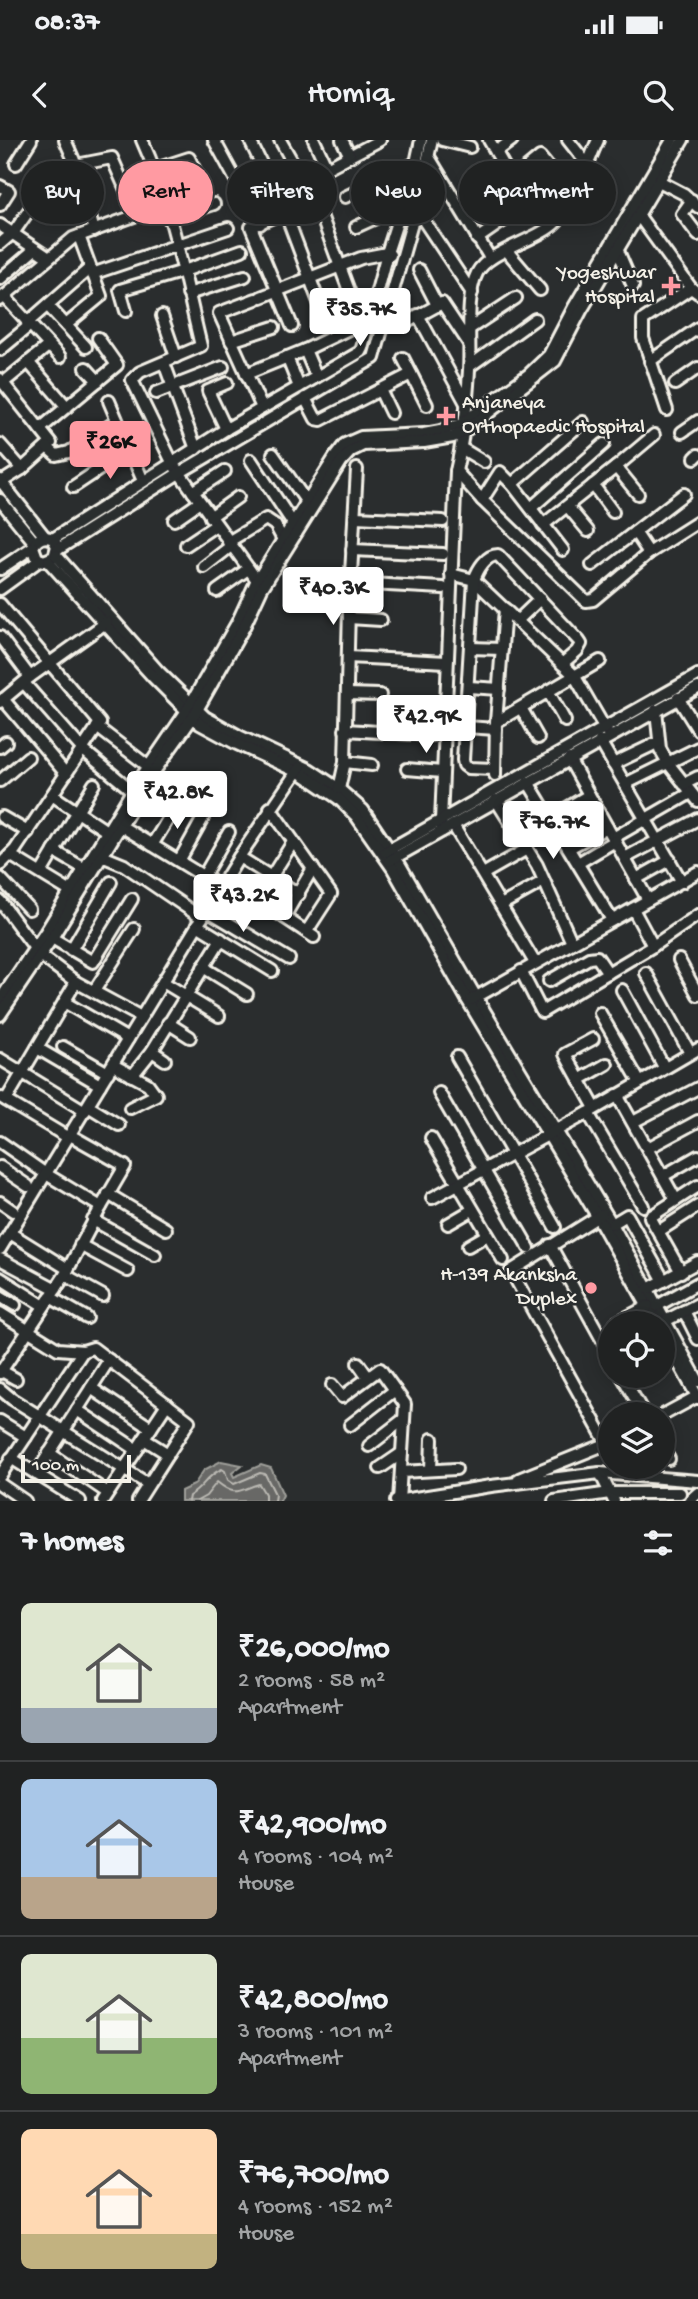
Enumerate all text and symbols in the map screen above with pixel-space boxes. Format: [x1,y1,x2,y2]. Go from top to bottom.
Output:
text: 08:37 [35,9,99,40]
icon: back [21,76,59,114]
text: Homiq [307,76,391,114]
icon: search [639,76,677,114]
chip: Buy [21,161,104,224]
chip: Rent [118,161,213,224]
chip: Filters [227,161,337,224]
chip: New [351,161,445,224]
chip: Apartment [459,161,616,224]
place label: Yogeshwar Hospital [555,262,657,311]
marker: Yogeshwar Hospital [661,276,681,296]
pin: ₹35.7K [303,288,417,348]
text: ₹35.7K [325,297,395,324]
place label: Anjaneya Orthopaedic Hospital [462,392,645,441]
marker: Anjaneya Orthopaedic Hospital [436,406,456,426]
pin: ₹26K [69,422,151,481]
text: ₹26K [86,430,134,457]
pin: ₹40.3K [276,568,390,627]
text: ₹40.3K [299,576,367,603]
pin: ₹42.9K [369,696,483,755]
text: ₹42.9K [393,704,459,731]
pin: ₹42.8K [120,772,234,831]
text: ₹42.8K [143,780,211,807]
pin: ₹76.7K [496,802,610,861]
text: ₹76.7K [519,810,587,837]
pin: ₹43.2K [186,874,300,934]
text: ₹43.2K [209,883,277,910]
place label: H-139 Akanksha Duplex [440,1264,578,1313]
marker: H-139 Akanksha Duplex [583,1280,599,1296]
map controls [598,1311,675,1479]
button: locate [598,1311,675,1388]
button: layers [598,1402,675,1479]
scale bar [21,1452,131,1484]
text: 100 m [32,1455,79,1478]
icon: filters [639,1524,677,1562]
text: 7 homes [21,1526,123,1561]
icon: home [77,1631,161,1715]
text: ₹26,000/mo [238,1633,390,1668]
text: 2 rooms · 58 m² [238,1668,385,1695]
text: Apartment [238,1695,342,1722]
icon: home [77,1807,161,1891]
text: ₹42,900/mo [238,1809,387,1844]
text: 4 rooms · 104 m² [238,1844,393,1871]
text: House [238,1871,294,1898]
icon: home [77,1982,161,2066]
text: ₹42,800/mo [238,1984,388,2019]
text: 3 rooms · 101 m² [238,2019,393,2046]
text: Apartment [238,2046,342,2073]
icon: home [77,2157,161,2241]
text: ₹76,700/mo [238,2159,389,2194]
text: 4 rooms · 152 m² [238,2194,393,2221]
text: House [238,2221,294,2248]

